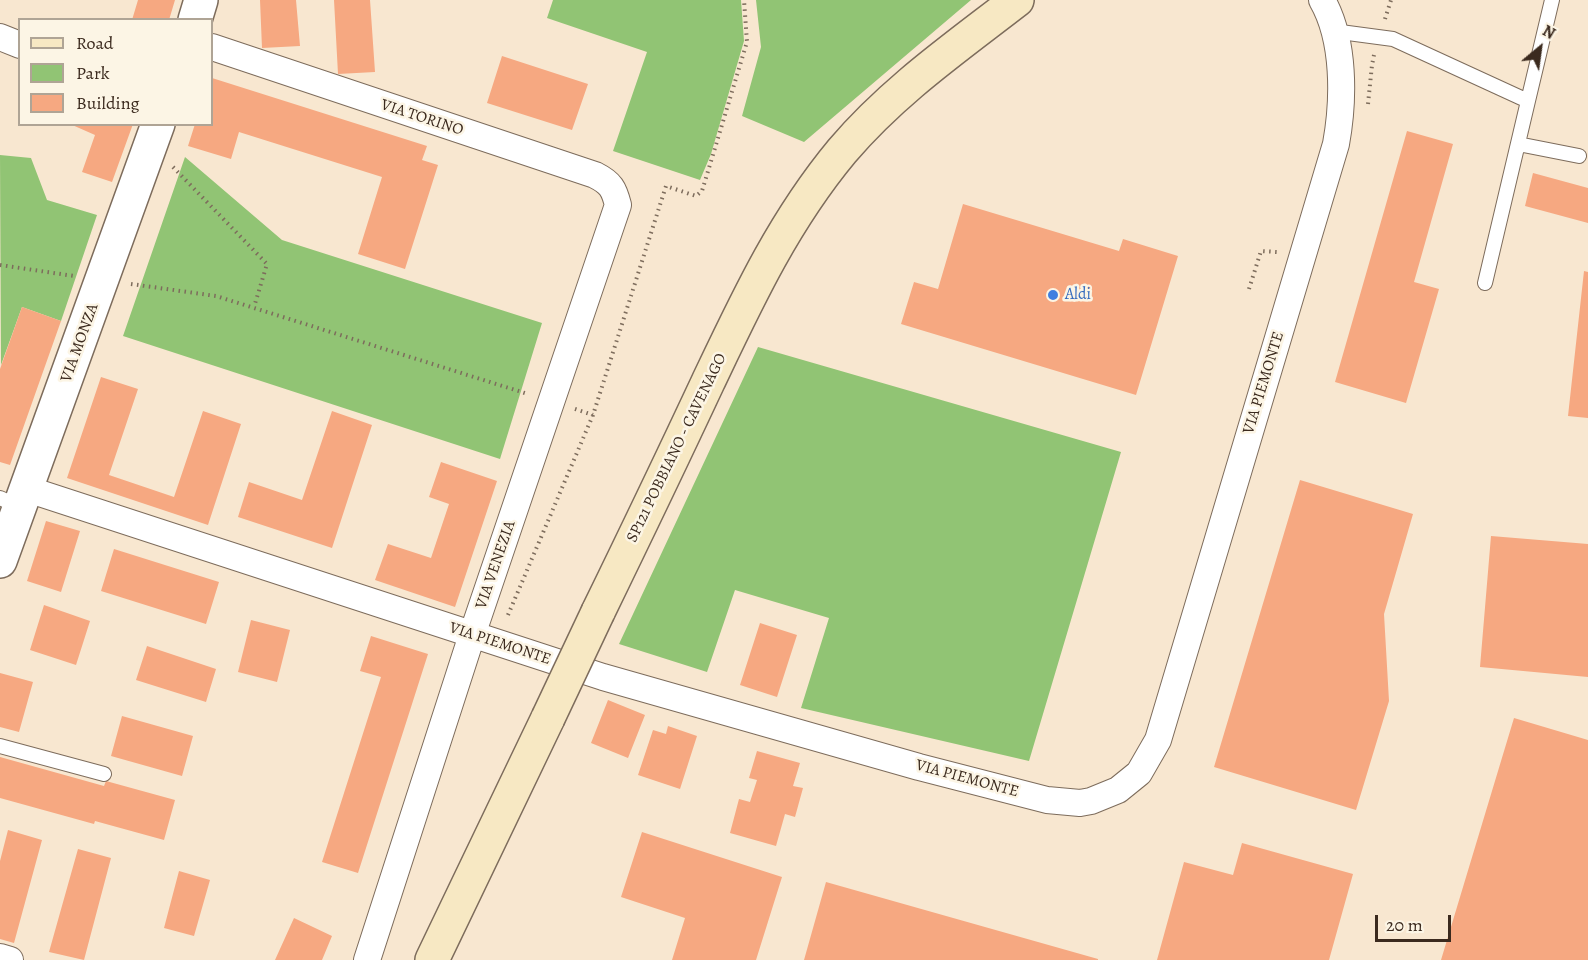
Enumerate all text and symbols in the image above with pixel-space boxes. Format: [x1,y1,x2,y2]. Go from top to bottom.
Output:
legend [18,18,213,126]
north arrow [1510,18,1570,78]
text: N [1538,20,1559,45]
text: Road [76,31,113,55]
text: Park [76,61,110,85]
text: Building [76,91,140,115]
street label: VIA TORINO [378,96,466,140]
place label: Aldi [1065,285,1091,305]
marker: Aldi [1046,288,1060,302]
street label: VIA MONZA [57,301,103,385]
street label: VIA PIEMONTE [1239,330,1289,436]
street label: SP121 POBBIANO - CAVENAGO [623,350,731,546]
street label: VIA VENEZIA [472,518,520,612]
street label: VIA PIEMONTE [447,619,553,669]
street label: VIA PIEMONTE [913,756,1021,802]
scale bar [1378,903,1454,941]
text: 20 m [1386,913,1423,937]

